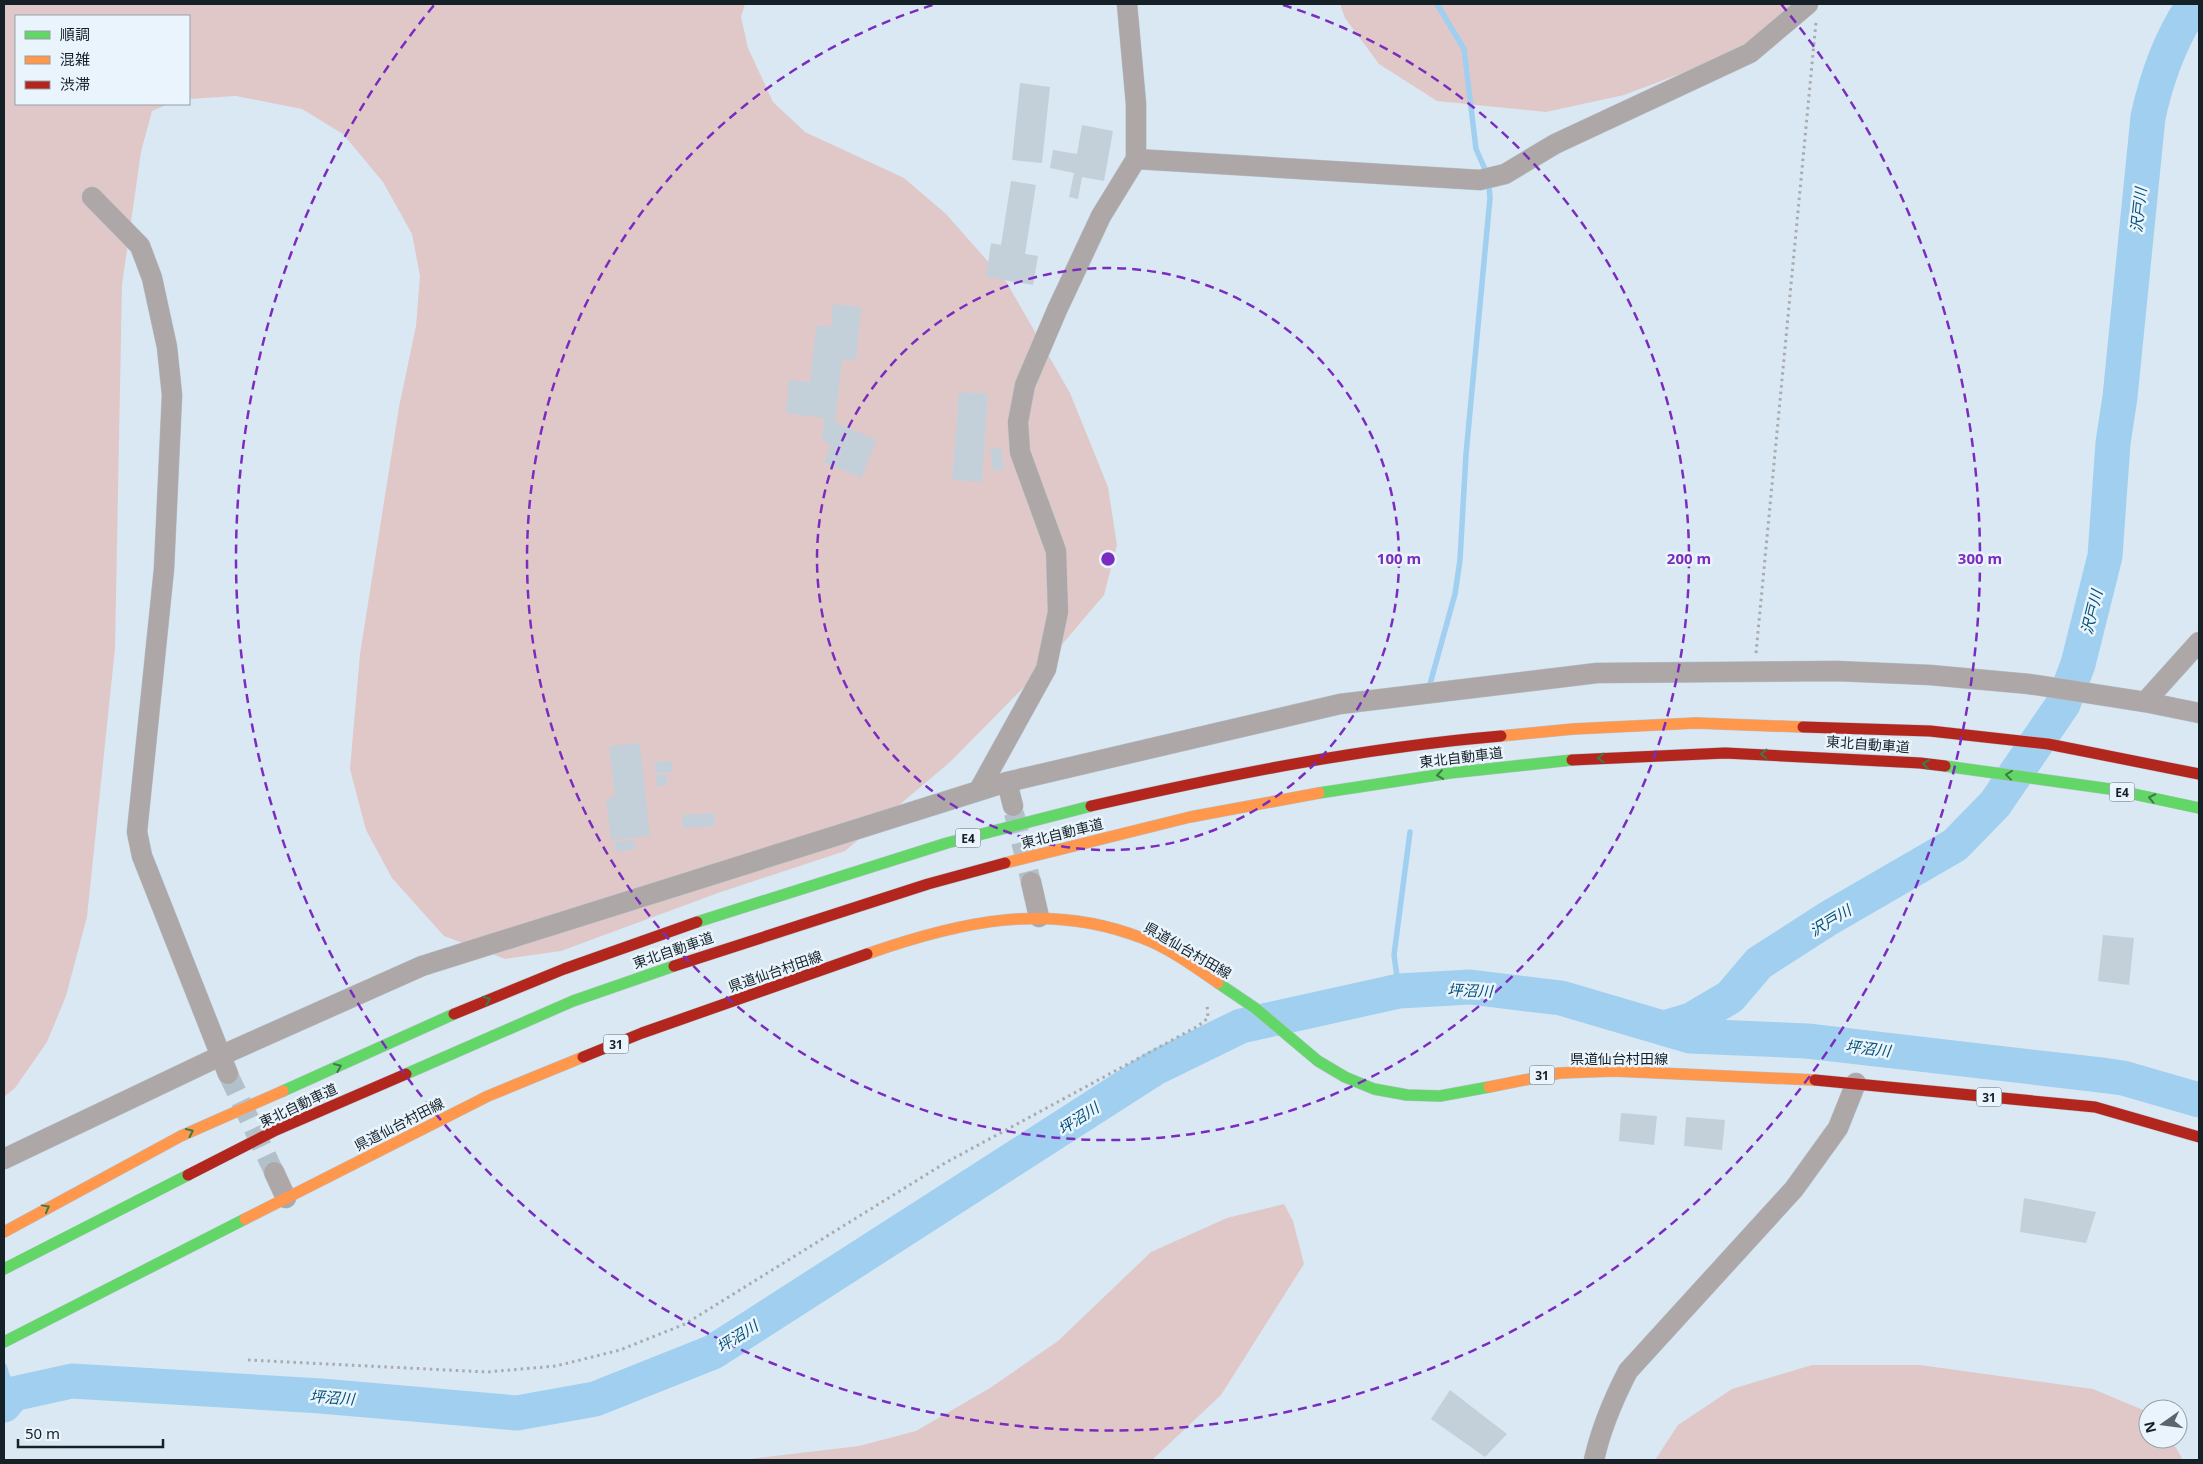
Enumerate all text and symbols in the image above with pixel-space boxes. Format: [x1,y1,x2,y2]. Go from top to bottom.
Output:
legend [15,15,190,105]
text: 順調 [60,24,90,44]
text: 混雑 [60,49,90,69]
text: 渋滞 [60,74,90,94]
water label: 沢戸川 [2126,185,2151,233]
text: 100 m [1377,548,1421,568]
text: 200 m [1667,548,1711,568]
text: 300 m [1958,548,2002,568]
centre of rings [1099,550,1117,568]
water label: 沢戸川 [2076,586,2107,636]
street label: 東北自動車道 [1825,732,1911,756]
street label: 東北自動車道 [1418,742,1504,772]
one-way arrow [1759,749,1767,759]
one-way arrow [1597,753,1605,763]
one-way arrow [1921,759,1930,769]
one-way arrow [1435,769,1444,779]
one-way arrow [2005,770,2013,781]
road number: E4 [2110,782,2134,802]
one-way arrow [2147,793,2156,803]
street label: 東北自動車道 [1019,814,1105,852]
road number: E4 [956,828,980,848]
water label: 沢戸川 [1806,899,1856,940]
street label: 県道仙台村田線 [1141,917,1235,983]
street label: 東北自動車道 [630,927,716,973]
street label: 県道仙台村田線 [726,946,824,996]
water label: 坪沼川 [1447,979,1495,1001]
one-way arrow [482,996,491,1007]
road number: 31 [604,1034,628,1054]
water label: 坪沼川 [1844,1035,1894,1061]
street label: 県道仙台村田線 [1570,1049,1668,1068]
one-way arrow [334,1062,342,1072]
road number: 31 [1530,1066,1554,1084]
street label: 東北自動車道 [256,1079,340,1131]
road number: 31 [1976,1088,2002,1106]
street label: 県道仙台村田線 [351,1093,447,1155]
water label: 坪沼川 [1054,1096,1104,1139]
one-way arrow [185,1128,194,1139]
one-way arrow [41,1204,50,1214]
water label: 坪沼川 [713,1315,763,1356]
water label: 坪沼川 [309,1385,357,1409]
north arrow [2138,1399,2188,1449]
scale bar [18,1416,162,1448]
text: N [2139,1419,2160,1435]
text: 50 m [25,1423,60,1443]

